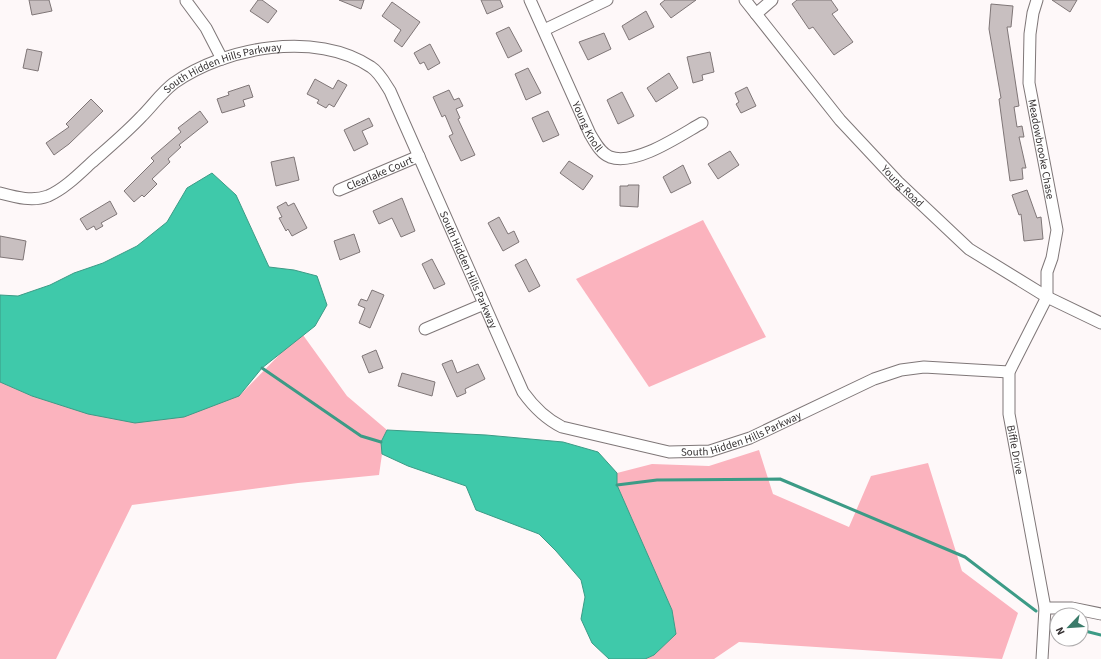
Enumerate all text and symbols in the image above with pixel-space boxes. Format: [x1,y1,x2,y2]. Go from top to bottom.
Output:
street label: South Hidden Hills Parkway [160,39,282,96]
street label: Young Knoll [568,98,607,155]
street label: Meadowbrooke Chase [1025,98,1059,201]
street label: Clearlake Court [344,152,415,194]
street label: Young Road [877,161,927,210]
street label: South Hidden Hills Parkway [436,208,501,331]
street label: South Hidden Hills Parkway [681,407,804,459]
street label: Biffle Drive [1004,424,1028,476]
north arrow [1049,607,1089,647]
text: N [1052,625,1069,638]

